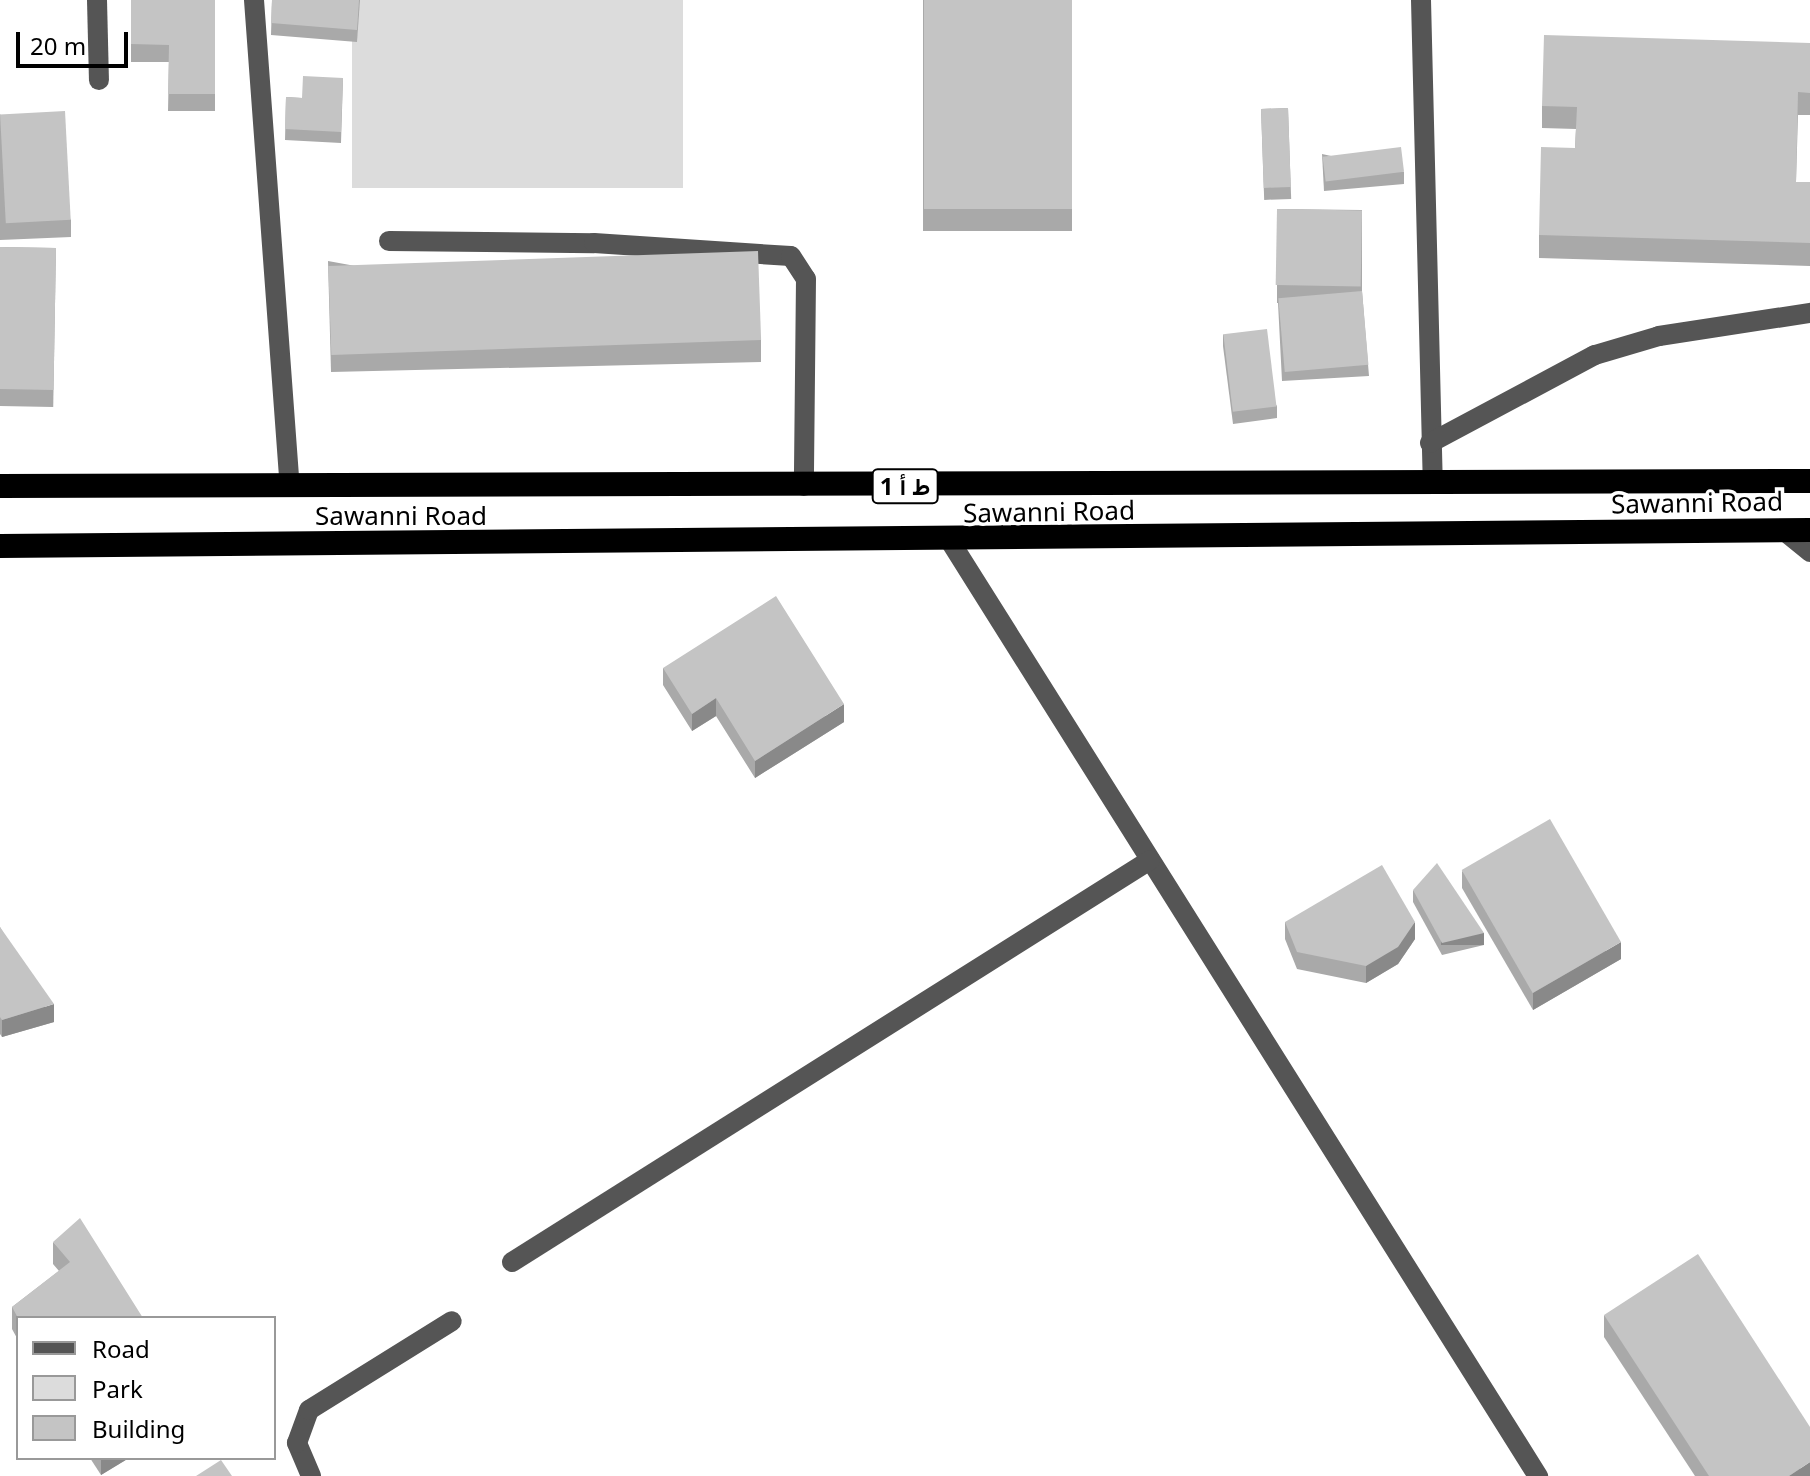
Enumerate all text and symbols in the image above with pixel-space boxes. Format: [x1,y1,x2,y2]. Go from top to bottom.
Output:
scale bar [20,16,132,66]
text: 20 m [30,29,86,62]
road number: ط أ 1 [871,466,939,506]
street label: Sawanni Road [1611,486,1783,520]
street label: Sawanni Road [963,495,1135,529]
street label: Sawanni Road [315,500,487,532]
legend [16,1316,276,1460]
text: Road [92,1332,150,1365]
text: Park [92,1372,143,1405]
text: Building [92,1412,185,1445]

